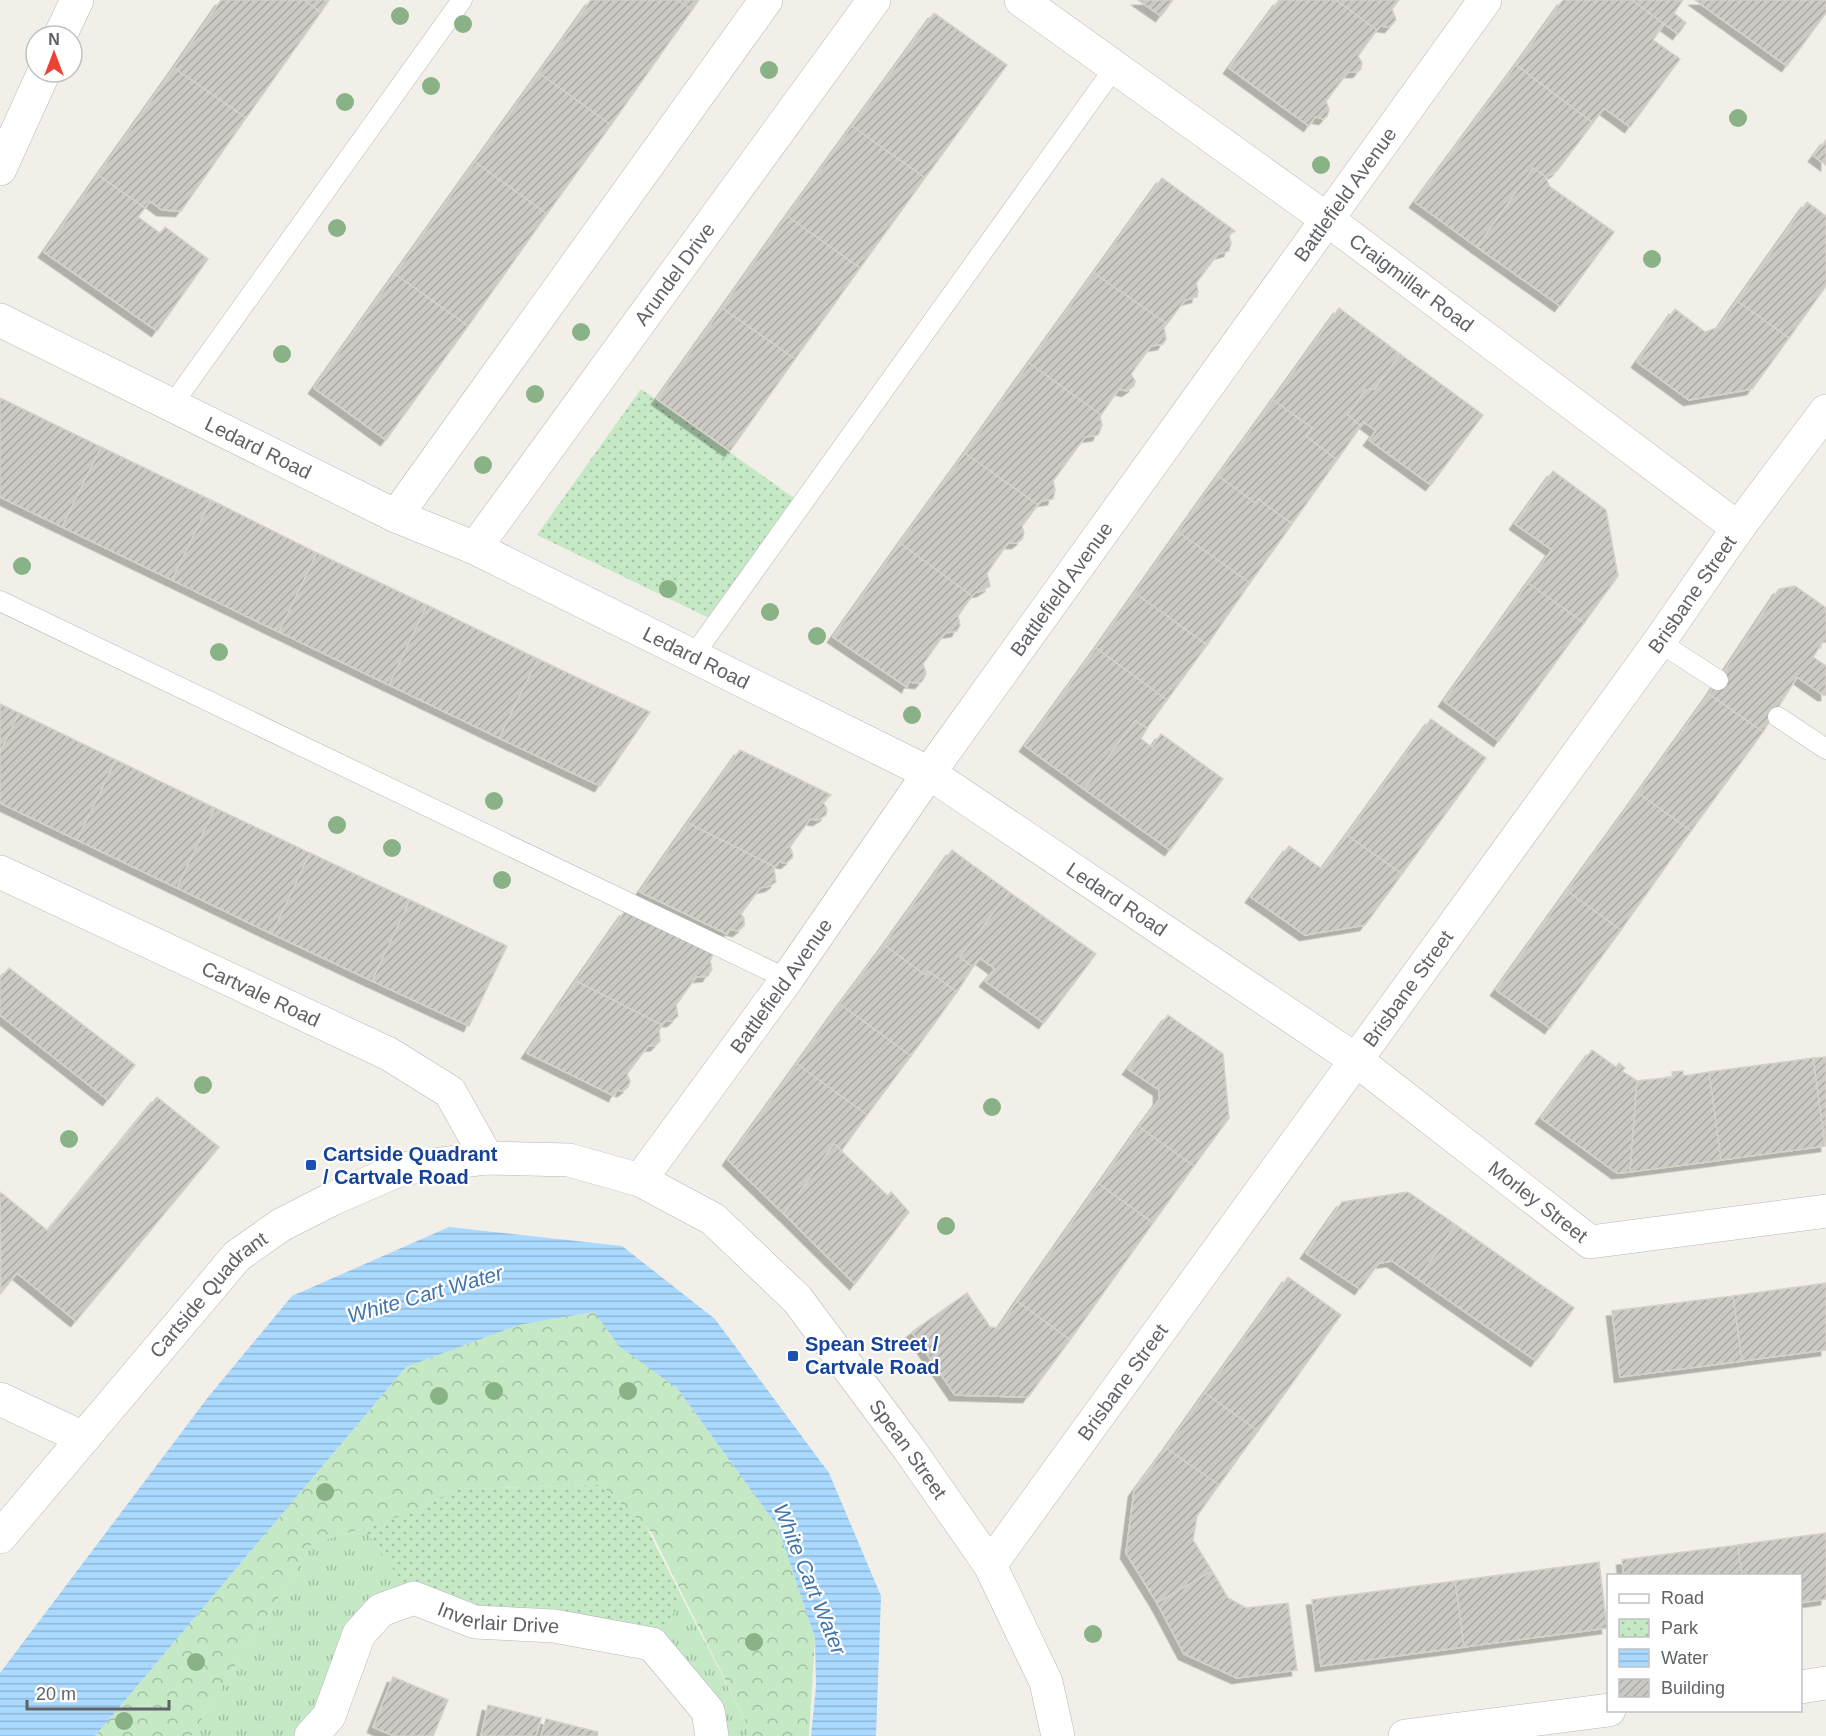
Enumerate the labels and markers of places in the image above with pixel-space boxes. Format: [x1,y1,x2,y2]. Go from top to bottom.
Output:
place label: Cartside Quadrant / Cartvale Road [323,1143,498,1188]
marker: Cartside Quadrant / Cartvale Road [304,1158,318,1172]
place label: Spean Street / Cartvale Road [805,1333,940,1378]
marker: Spean Street / Cartvale Road [786,1349,800,1363]

